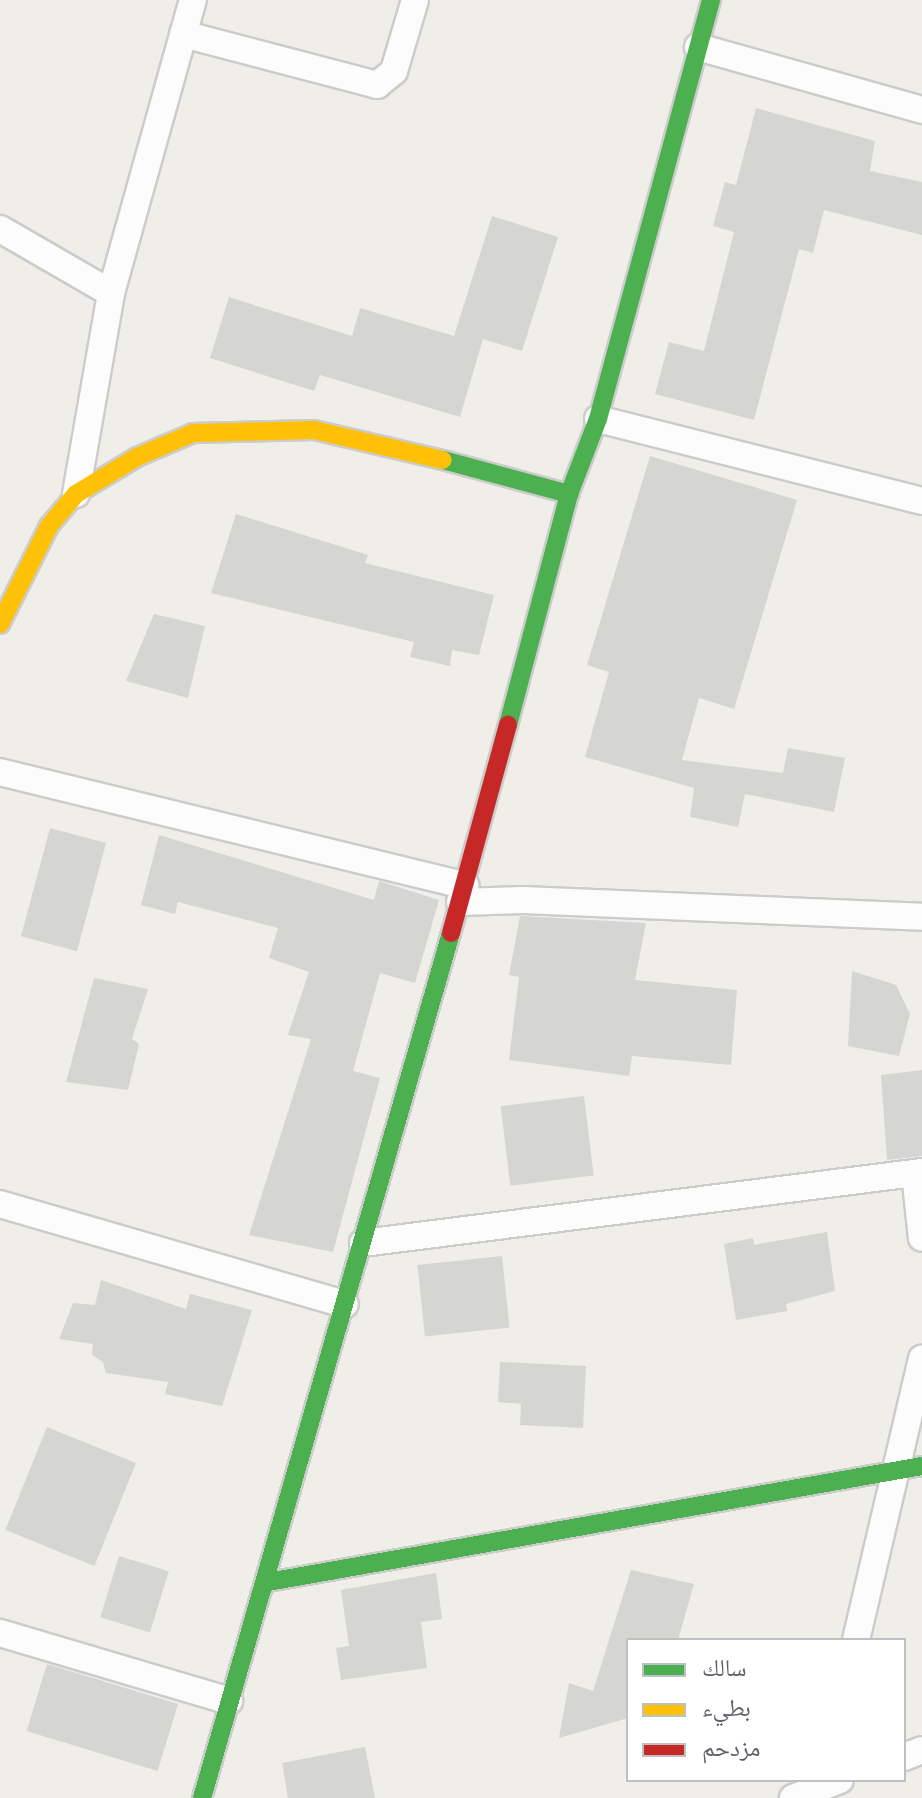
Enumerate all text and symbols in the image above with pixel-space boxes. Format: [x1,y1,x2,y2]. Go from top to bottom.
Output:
legend [626,1638,906,1782]
text: سالك [702,1652,747,1683]
text: بطيء [702,1692,751,1723]
text: مزدحم [702,1732,761,1763]

